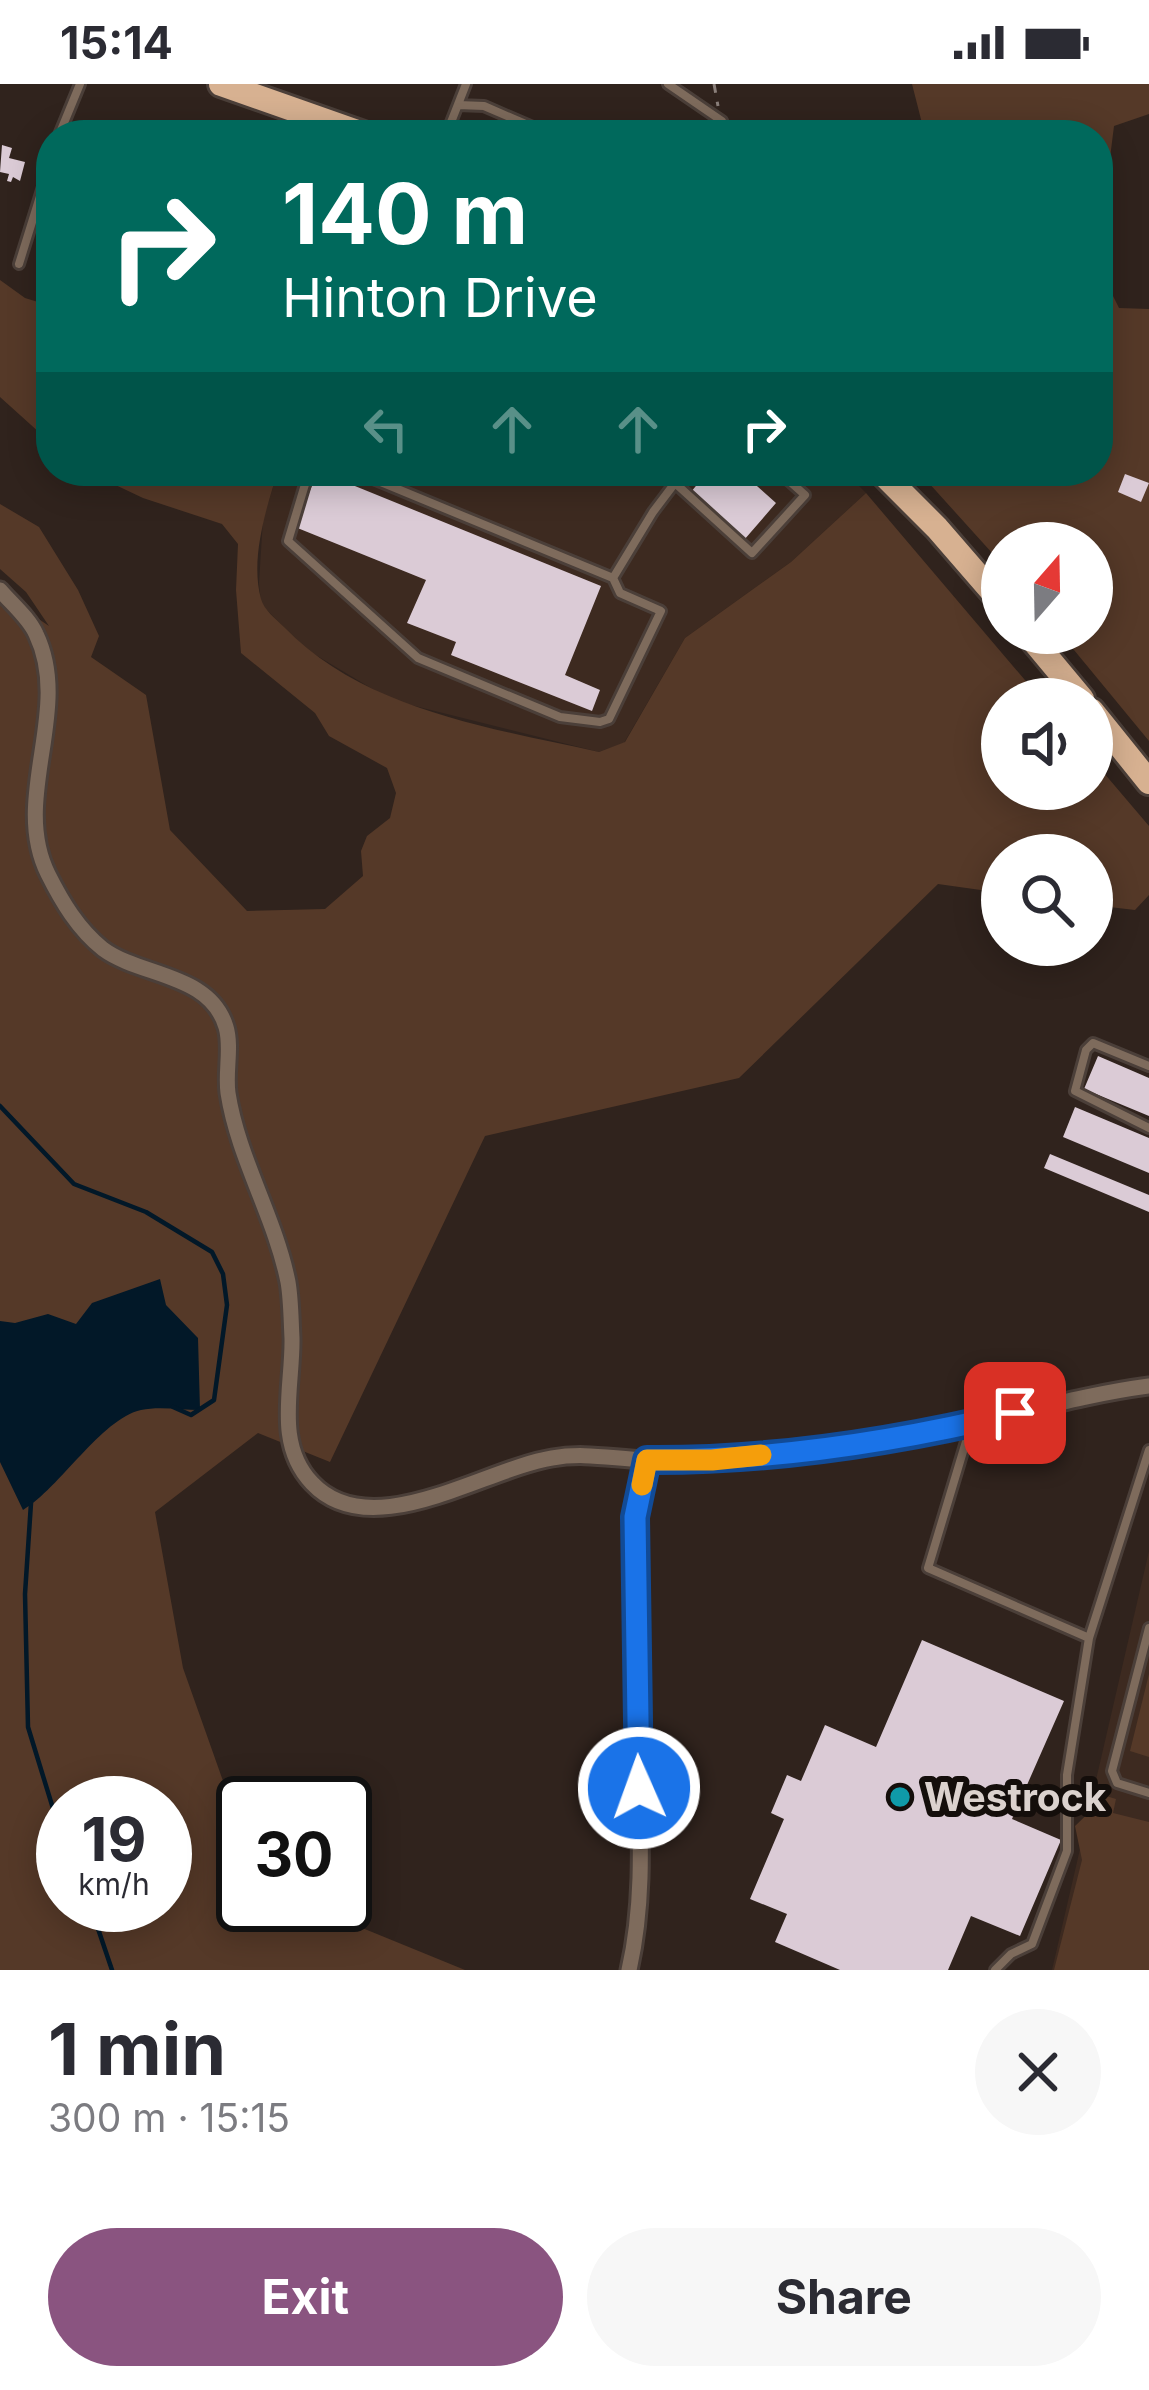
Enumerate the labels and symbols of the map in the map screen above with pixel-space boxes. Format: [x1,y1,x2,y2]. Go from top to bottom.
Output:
north arrow [981,522,1113,654]
pin [964,1362,1066,1464]
position arrow [576,1725,702,1851]
place label: Westrock [924,1773,1107,1820]
speed limit sign: 30 [216,1776,372,1932]
marker: Westrock [887,1784,913,1810]

